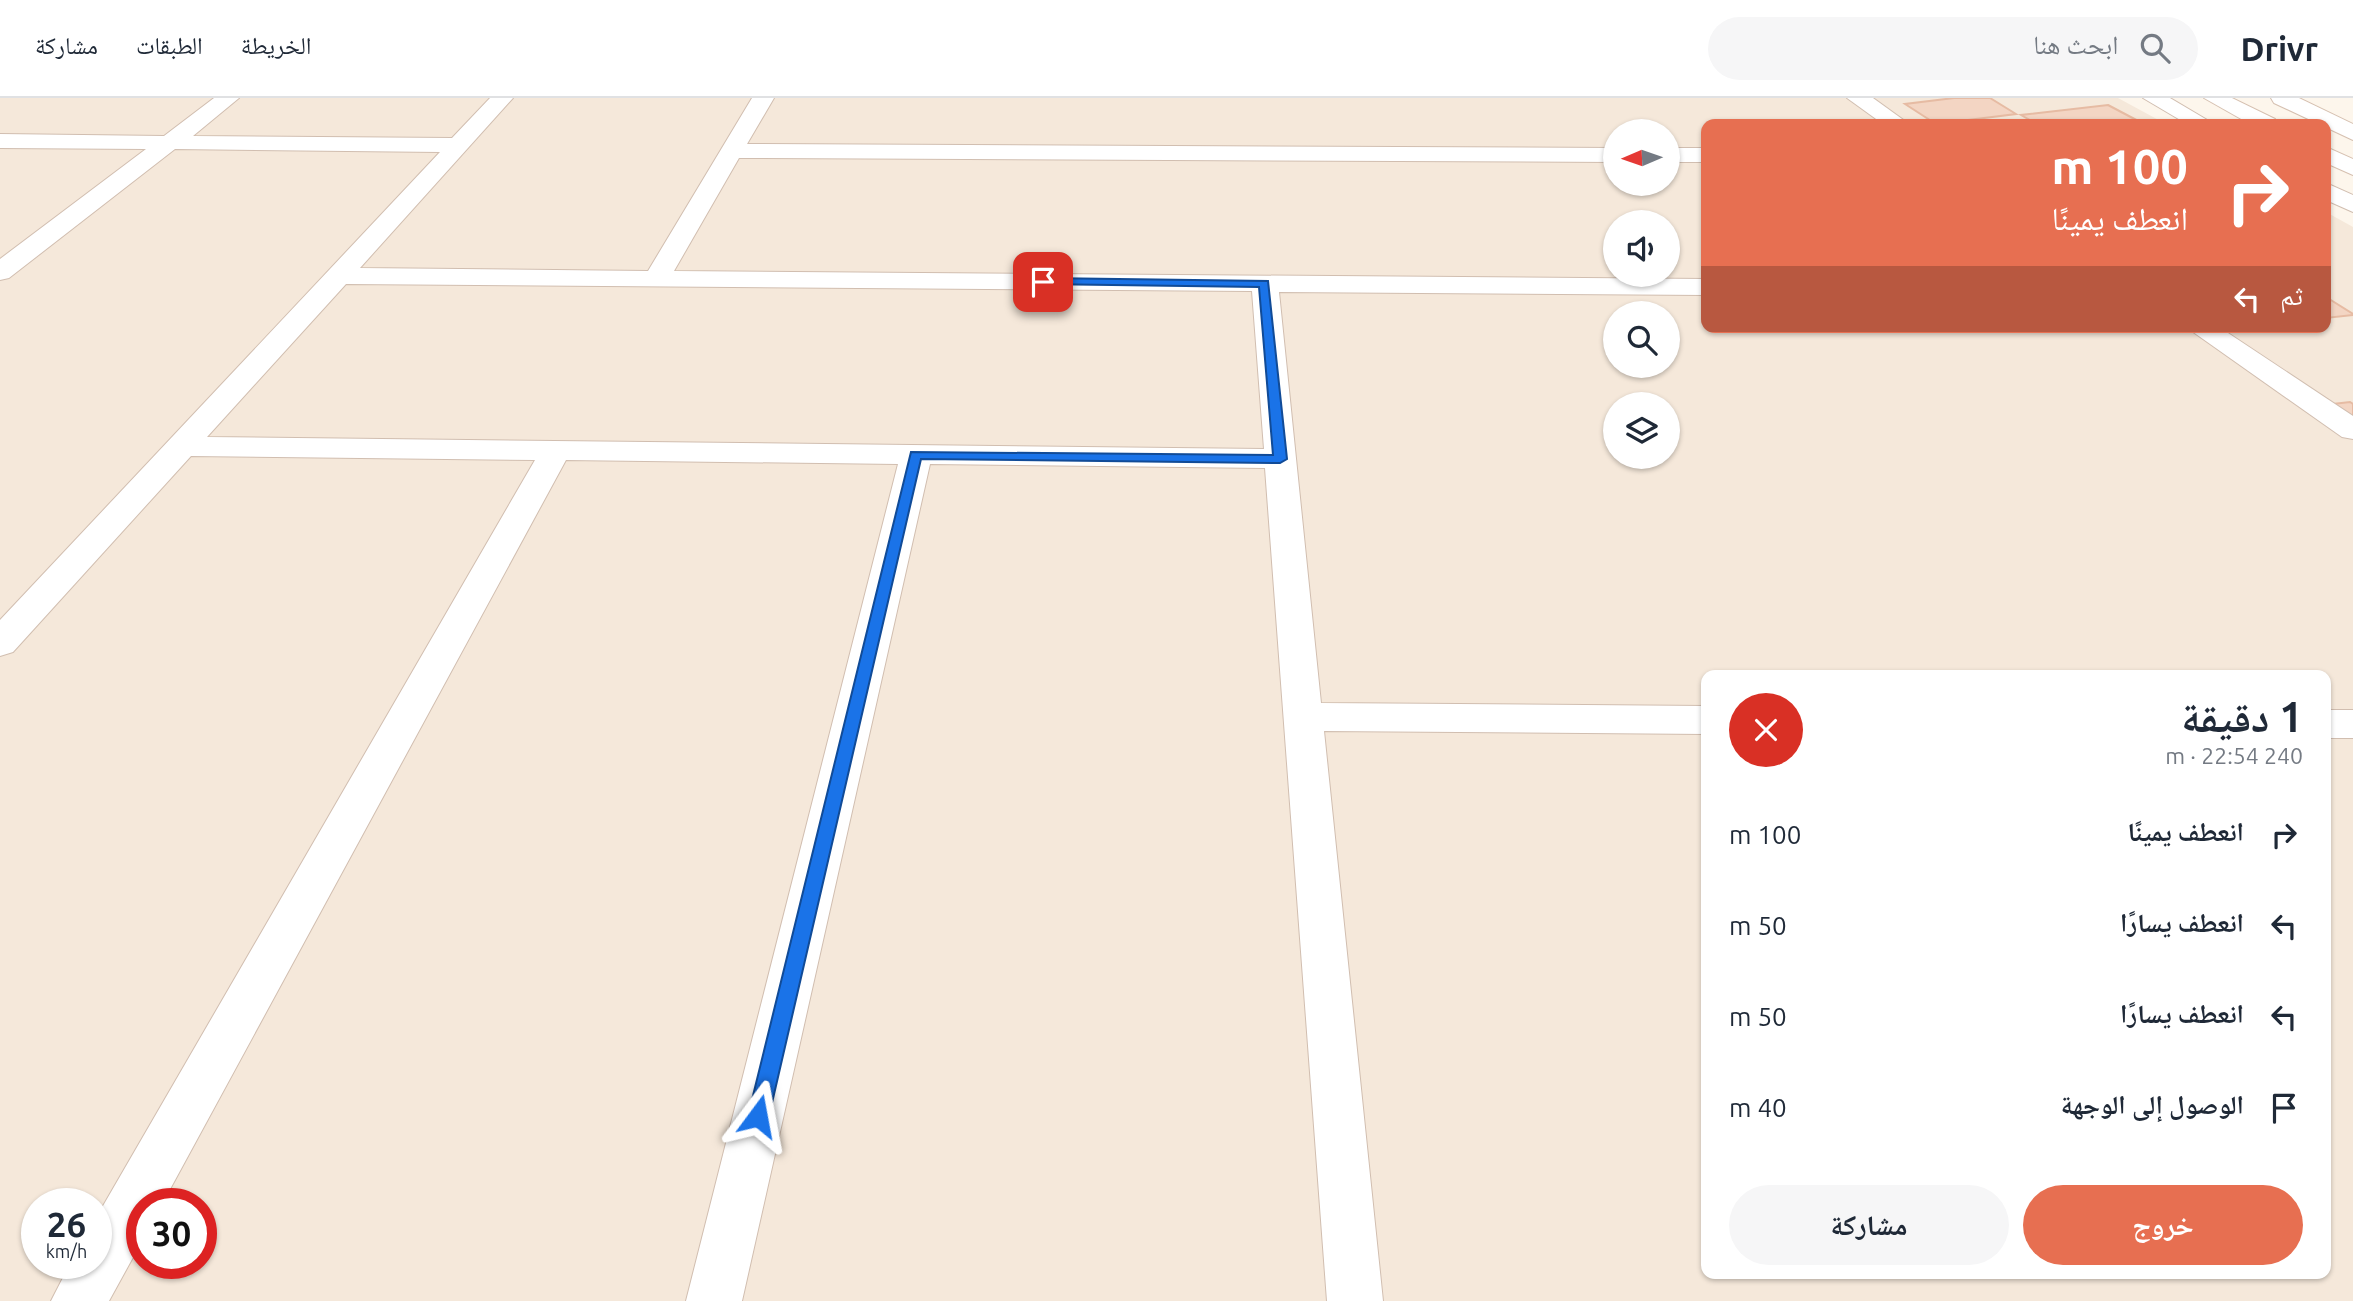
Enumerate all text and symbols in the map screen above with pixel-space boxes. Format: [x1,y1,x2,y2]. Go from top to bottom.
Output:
search box [1708,17,2198,80]
icon: search [2136,29,2174,67]
text: ابحث هنا [2033,30,2118,59]
text: Drivr [2240,30,2318,67]
text: مشاركة [35,32,98,59]
text: الطبقات [136,32,203,59]
text: الخريطة [241,32,311,59]
north arrow [1603,119,1680,196]
map controls [1603,119,1680,469]
text: 100 m [2051,138,2188,193]
icon: right [2212,147,2303,238]
text: انعطف يمينًا [2052,200,2188,236]
button: sound [1603,210,1680,287]
pin [1013,252,1073,312]
icon: arrive [1024,263,1062,301]
icon: left [2228,280,2266,318]
text: ثم [2280,281,2303,310]
button: search [1603,301,1680,378]
button: layers [1603,392,1680,469]
button: close [1729,693,1803,767]
text: 1 دقيقة [2181,693,2303,740]
text: 240 m · 22:54 [2165,743,2303,768]
icon: right [2265,816,2303,854]
text: انعطف يمينًا [2128,817,2244,846]
text: 100 m [1729,820,1801,849]
icon: left [2265,907,2303,945]
text: انعطف يسارًا [2120,908,2244,937]
text: 50 m [1729,911,1787,940]
icon: left [2265,998,2303,1036]
text: انعطف يسارًا [2120,999,2244,1028]
text: 50 m [1729,1002,1787,1031]
position arrow [721,1079,795,1153]
icon: arrive [2265,1089,2303,1127]
text: الوصول إلى الوجهة [2061,1090,2244,1119]
text: 40 m [1729,1093,1787,1122]
button: مشاركة [1729,1185,2009,1265]
button: خروج [2023,1185,2303,1265]
speed limit sign: 30 [126,1188,217,1279]
text: 26 [47,1204,86,1244]
text: km/h [46,1241,87,1261]

